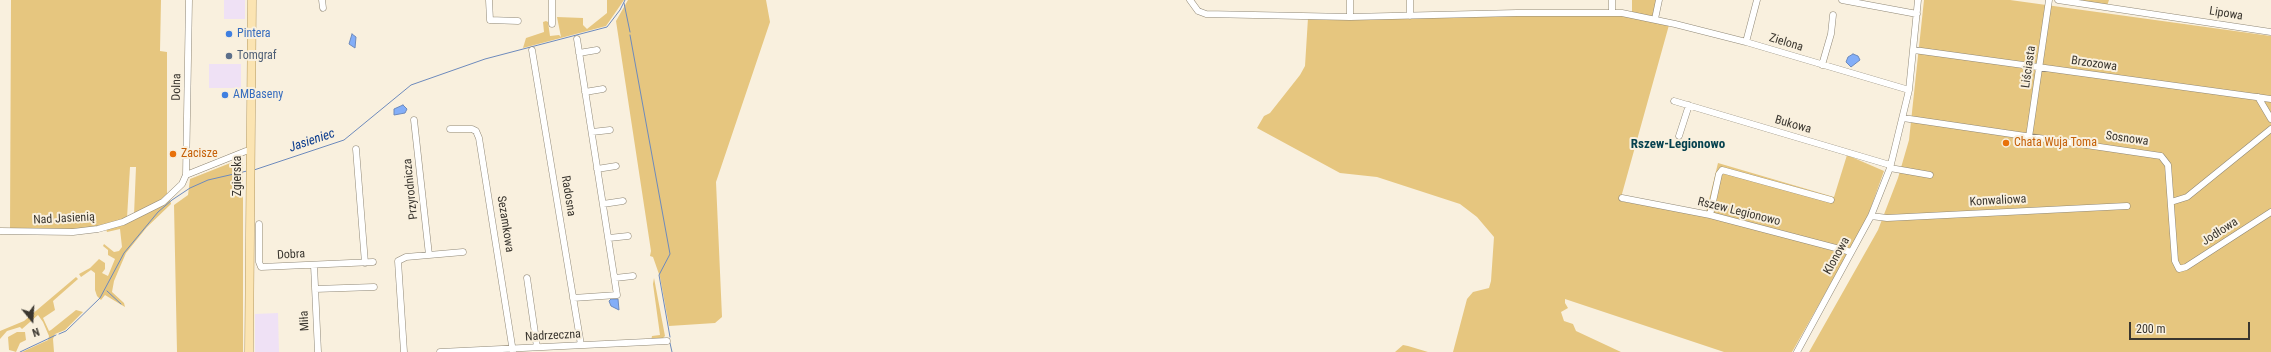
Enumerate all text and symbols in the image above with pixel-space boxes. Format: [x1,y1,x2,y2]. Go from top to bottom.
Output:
street label: Lipowa [2208,4,2244,24]
place label: Pintera [237,27,271,41]
marker: Pintera [224,29,234,39]
street label: Zielona [1767,31,1805,55]
street label: Liściasta [2019,45,2039,89]
place label: Tomgraf [237,49,277,63]
marker: Tomgraf [224,51,234,61]
street label: Brzozowa [2070,54,2118,74]
street label: Dolna [170,73,184,101]
place label: AMBaseny [233,88,283,102]
marker: AMBaseny [220,90,230,100]
street label: Bukowa [1773,113,1813,137]
water label: Jasieniec [287,126,337,156]
street label: Sosnowa [2105,129,2149,149]
place label: Chata Wuja Toma [2014,136,2097,150]
district label: Rszew-Legionowo [1631,137,1725,153]
marker: Chata Wuja Toma [2001,138,2011,148]
place label: Zacisze [181,147,218,161]
marker: Zacisze [168,149,178,159]
street label: Zgierska [231,156,245,196]
street label: Przyrodnicza [401,158,421,220]
street label: Radosna [558,175,578,217]
street label: Konwaliowa [1969,192,2027,210]
street label: Sezamkowa [493,195,517,253]
street label: Rszew Legionowo [1696,195,1782,229]
street label: Nad Jasienią [33,210,95,228]
street label: Jodłowa [2199,215,2241,249]
street label: Klonowa [1821,235,1853,277]
street label: Dobra [277,247,305,263]
north arrow [12,300,52,340]
street label: Miła [297,310,313,332]
scale bar [2131,314,2252,340]
text: 200 m [2136,322,2166,336]
text: N [31,325,41,339]
street label: Nadrzeczna [525,327,581,345]

